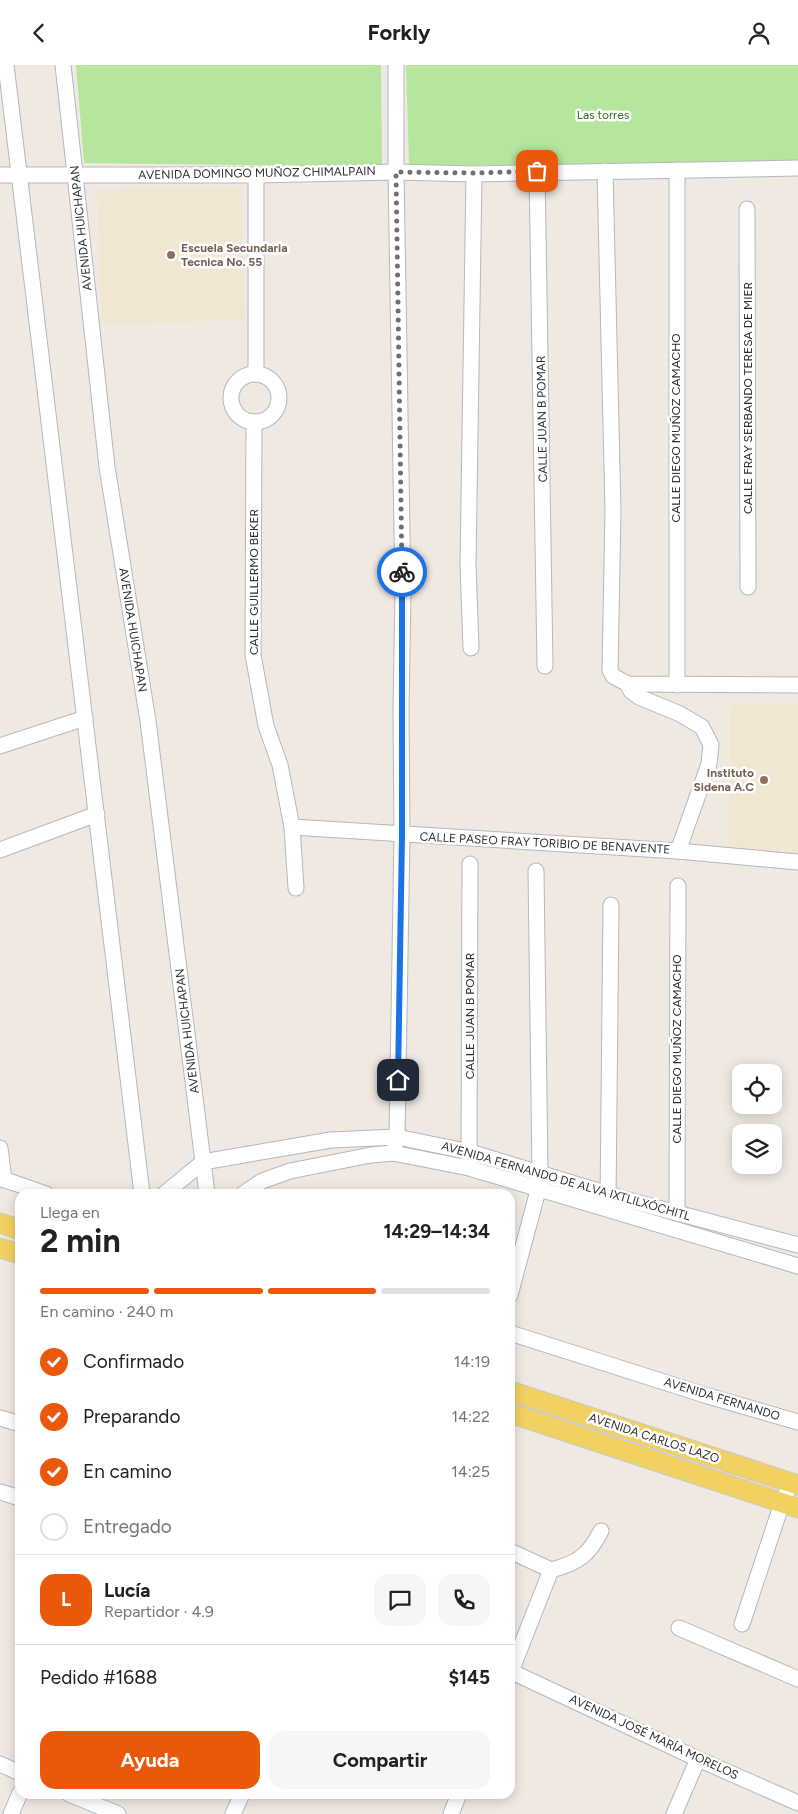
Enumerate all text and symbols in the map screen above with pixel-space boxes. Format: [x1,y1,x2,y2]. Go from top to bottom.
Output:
icon: back [25,19,53,47]
text: Forkly [367,19,431,46]
icon: person [745,19,773,47]
park label: Las torres [577,108,630,122]
pin [516,150,558,192]
icon: bag [523,157,551,185]
street label: AVENIDA DOMINGO MUÑOZ CHIMALPAIN [138,164,376,182]
street label: AVENIDA HUICHAPAN [67,165,95,291]
place label: Escuela Secundaria Tecnica No. 55 [181,241,288,269]
marker: Escuela Secundaria Tecnica No. 55 [165,249,177,261]
street label: CALLE FRAY SERBANDO TERESA DE MIER [741,282,755,514]
street label: CALLE DIEGO MUÑOZ CAMACHO [669,334,683,523]
street label: CALLE JUAN B POMAR [534,356,550,482]
street label: CALLE GUILLERMO BEKER [247,509,261,655]
courier [377,547,427,597]
icon: bike [388,558,416,586]
street label: AVENIDA HUICHAPAN [116,567,150,693]
place label: Instituto Sidena A.C [693,766,754,794]
marker: Instituto Sidena A.C [758,774,770,786]
street label: CALLE PASEO FRAY TORIBIO DE BENAVENTE [419,829,671,857]
street label: CALLE JUAN B POMAR [463,953,477,1079]
street label: CALLE DIEGO MUÑOZ CAMACHO [670,955,684,1144]
street label: AVENIDA HUICHAPAN [172,968,202,1094]
pin [377,1059,419,1101]
map controls [732,1064,782,1174]
button: locate [732,1064,782,1114]
icon: home [384,1066,412,1094]
button: layers [732,1124,782,1174]
street label: AVENIDA FERNANDO DE ALVA IXTLILXÓCHITL [440,1139,693,1224]
text: Llega en [40,1203,100,1222]
text: 14:29–14:34 [383,1220,490,1243]
text: 2 min [40,1222,121,1260]
text: En camino · 240 m [40,1302,173,1321]
icon: check [40,1348,68,1376]
text: Confirmado [83,1350,184,1373]
text: 14:19 [454,1352,490,1371]
street label: AVENIDA FERNANDO [662,1375,782,1423]
icon: check [40,1403,68,1431]
text: Preparando [83,1405,181,1428]
text: 14:22 [452,1407,490,1426]
street label: AVENIDA CARLOS LAZO [587,1410,721,1466]
icon: check [40,1458,68,1486]
text: En camino [83,1460,172,1483]
text: 14:25 [451,1462,490,1481]
text: Entregado [83,1515,172,1538]
button: chat [374,1574,426,1626]
button: phone [438,1574,490,1626]
text: Lucía [104,1579,150,1602]
text: L [61,1588,71,1611]
text: Repartidor · 4.9 [104,1602,214,1621]
text: Pedido #1688 [40,1666,157,1689]
text: $145 [448,1666,490,1689]
street label: AVENIDA JOSÉ MARÍA MORELOS [567,1692,741,1782]
button: Ayuda [40,1731,260,1789]
button: Compartir [270,1731,490,1789]

